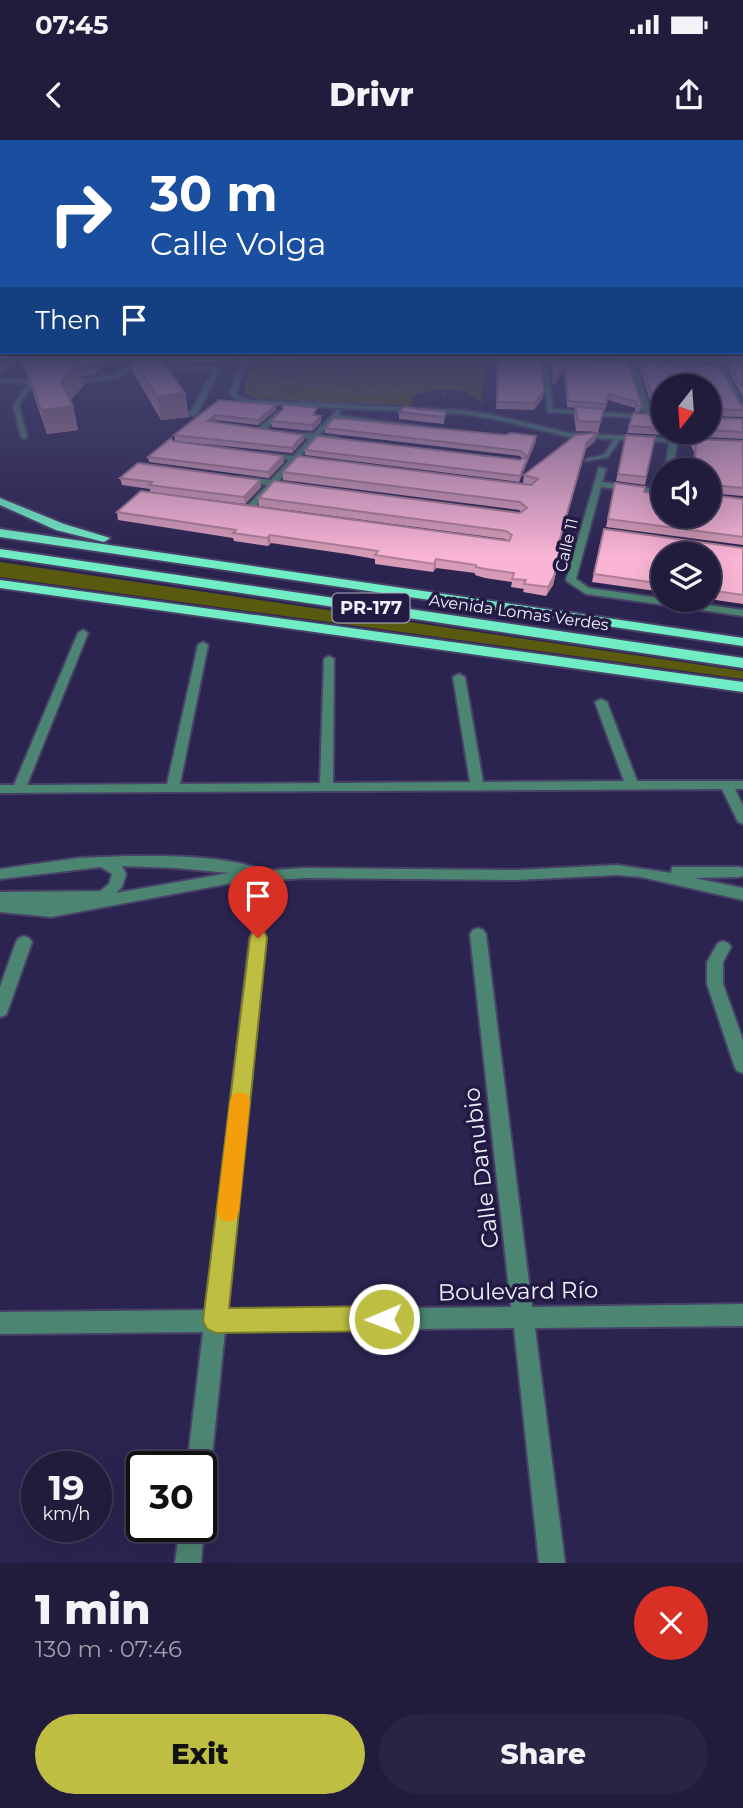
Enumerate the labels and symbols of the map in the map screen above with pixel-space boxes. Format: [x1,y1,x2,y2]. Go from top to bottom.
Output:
north arrow [651,374,721,444]
street label: Calle 11 [551,516,582,574]
street label: Avenida Lomas Verdes [428,590,610,635]
road number: PR-177 [332,594,410,622]
pin [228,866,288,938]
street label: Calle Danubio [457,1086,505,1250]
street label: Boulevard Río [438,1276,598,1306]
position arrow [347,1282,421,1356]
speed limit sign: 30 [126,1451,217,1542]

